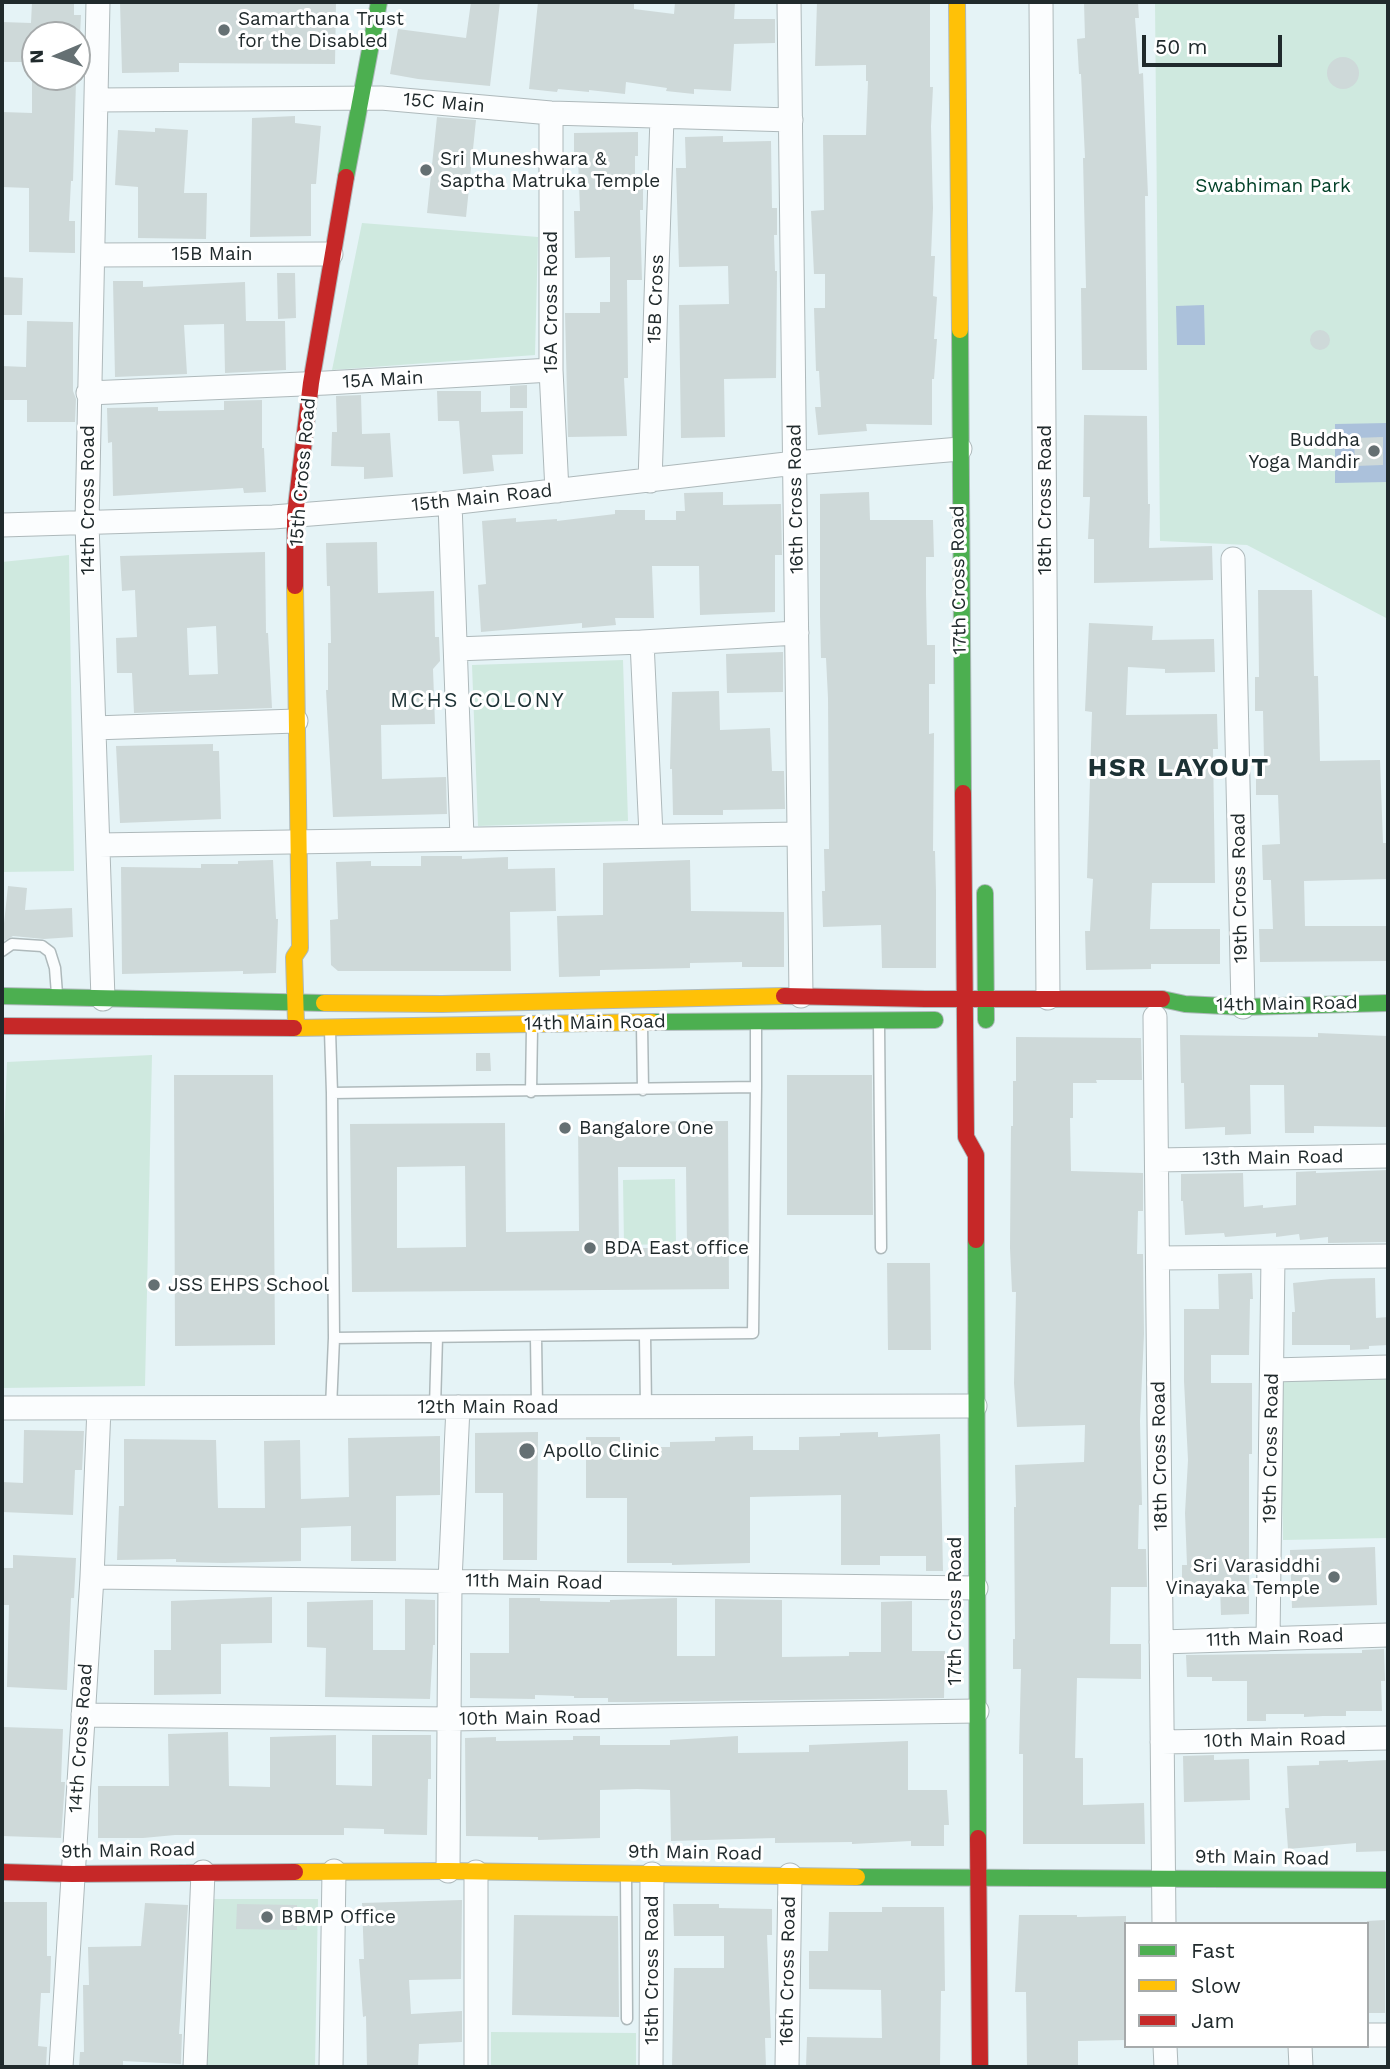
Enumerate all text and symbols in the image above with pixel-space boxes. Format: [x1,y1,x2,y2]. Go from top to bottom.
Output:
place label: Samarthana Trust for the Disabled [238,8,404,52]
north arrow [21,21,91,91]
scale bar [1145,21,1285,65]
marker: Samarthana Trust for the Disabled [216,22,232,38]
text: 50 m [1155,34,1207,59]
text: N [25,49,48,64]
street label: 15C Main [402,88,486,118]
place label: Sri Muneshwara & Saptha Matruka Temple [440,148,660,192]
marker: Sri Muneshwara & Saptha Matruka Temple [418,162,434,178]
park label: Swabhiman Park [1195,175,1351,197]
street label: 15A Cross Road [540,231,562,373]
street label: 15B Main [171,243,253,265]
street label: 15B Cross [643,254,669,344]
street label: 15A Main [342,366,424,394]
street label: 15th Cross Road [285,397,321,547]
street label: 16th Cross Road [783,424,809,574]
street label: 14th Cross Road [77,425,99,575]
street label: 18th Cross Road [1034,425,1056,575]
place label: Buddha Yoga Mandir [1248,429,1360,473]
marker: Buddha Yoga Mandir [1366,443,1382,459]
street label: 15th Main Road [411,479,553,517]
street label: 17th Cross Road [946,505,972,655]
district label: MCHS COLONY [392,688,564,714]
district label: HSR LAYOUT [1089,752,1269,784]
street label: 19th Cross Road [1227,813,1253,963]
street label: 14th Main Road [1216,991,1358,1017]
street label: 14th Main Road [524,1010,666,1036]
place label: Bangalore One [579,1117,714,1139]
marker: Bangalore One [557,1120,573,1136]
street label: 13th Main Road [1202,1145,1344,1171]
place label: BDA East office [604,1237,749,1259]
marker: BDA East office [582,1240,598,1256]
place label: JSS EHPS School [168,1274,329,1296]
marker: JSS EHPS School [146,1277,162,1293]
street label: 19th Cross Road [1258,1373,1284,1523]
street label: 18th Cross Road [1147,1381,1173,1531]
street label: 12th Main Road [417,1396,559,1418]
place label: Apollo Clinic [543,1440,660,1462]
marker: Apollo Clinic [517,1441,537,1461]
street label: 17th Cross Road [944,1536,966,1686]
place label: Sri Varasiddhi Vinayaka Temple [1165,1555,1320,1599]
street label: 11th Main Road [465,1569,603,1595]
marker: Sri Varasiddhi Vinayaka Temple [1326,1569,1342,1585]
street label: 11th Main Road [1206,1624,1344,1652]
street label: 14th Cross Road [64,1662,98,1814]
street label: 10th Main Road [459,1705,601,1731]
street label: 10th Main Road [1204,1727,1346,1753]
street label: 9th Main Road [61,1838,195,1864]
street label: 9th Main Road [628,1840,762,1866]
street label: 9th Main Road [1195,1845,1329,1871]
street label: 15th Cross Road [641,1895,663,2045]
street label: 16th Cross Road [775,1896,801,2046]
place label: BBMP Office [281,1906,396,1928]
marker: BBMP Office [259,1909,275,1925]
legend [1124,1922,1369,2048]
text: Fast [1191,1938,1235,1963]
text: Slow [1191,1973,1241,1998]
text: Jam [1191,2008,1234,2033]

